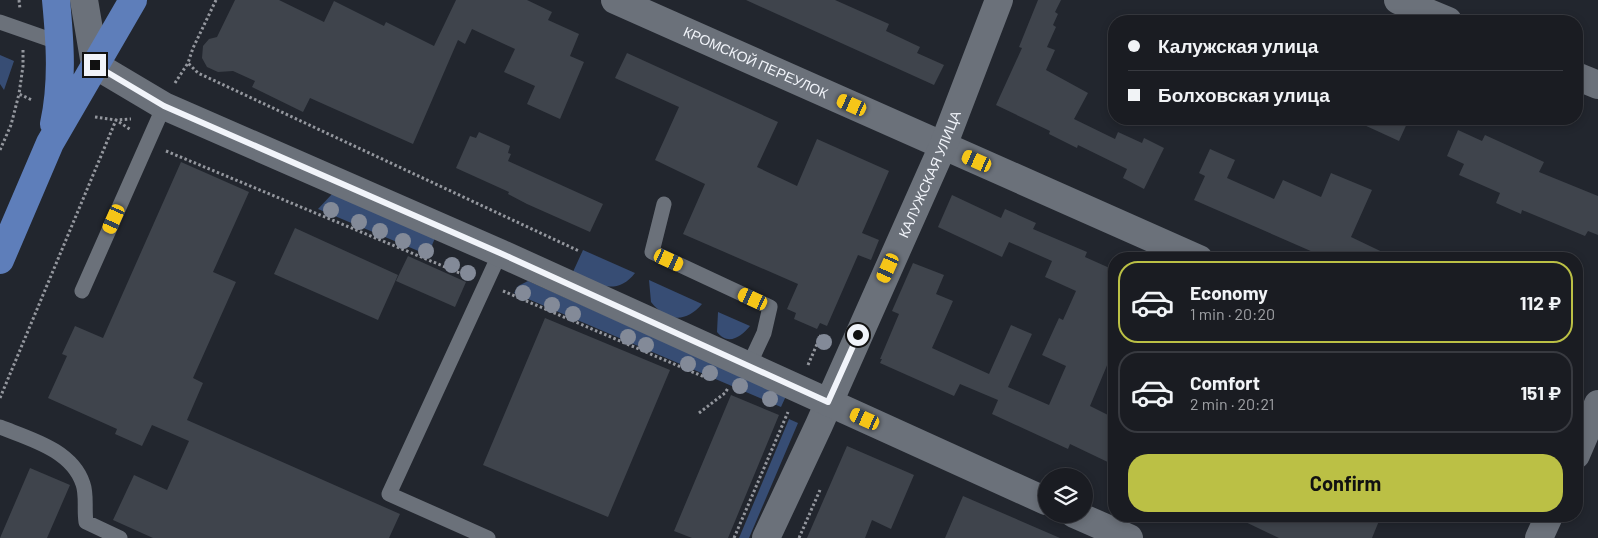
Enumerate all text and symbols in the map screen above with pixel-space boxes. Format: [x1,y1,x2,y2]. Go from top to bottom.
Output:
street label: КРОМСКОЙ ПЕРЕУЛОК [681,23,832,102]
text: Калужская улица [1158,34,1318,57]
route end [84,54,106,76]
text: Болховская улица [1158,83,1330,106]
car [835,92,868,118]
street label: КАЛУЖСКАЯ УЛИЦА [894,107,964,240]
car [960,148,993,174]
car [101,202,126,236]
car [652,247,685,273]
car [875,251,900,285]
icon: car [1130,280,1175,325]
text: Economy [1190,281,1268,304]
car [736,286,769,312]
text: 112 ₽ [1520,291,1561,314]
text: 1 min · 20:20 [1190,304,1275,323]
route start [847,324,869,346]
icon: car [1130,370,1175,415]
text: Comfort [1190,371,1260,394]
text: 151 ₽ [1520,381,1561,404]
text: 2 min · 20:21 [1190,394,1274,413]
car [848,406,881,432]
button: Confirm [1128,454,1563,512]
map controls [1038,468,1093,523]
button: layers [1038,468,1093,523]

